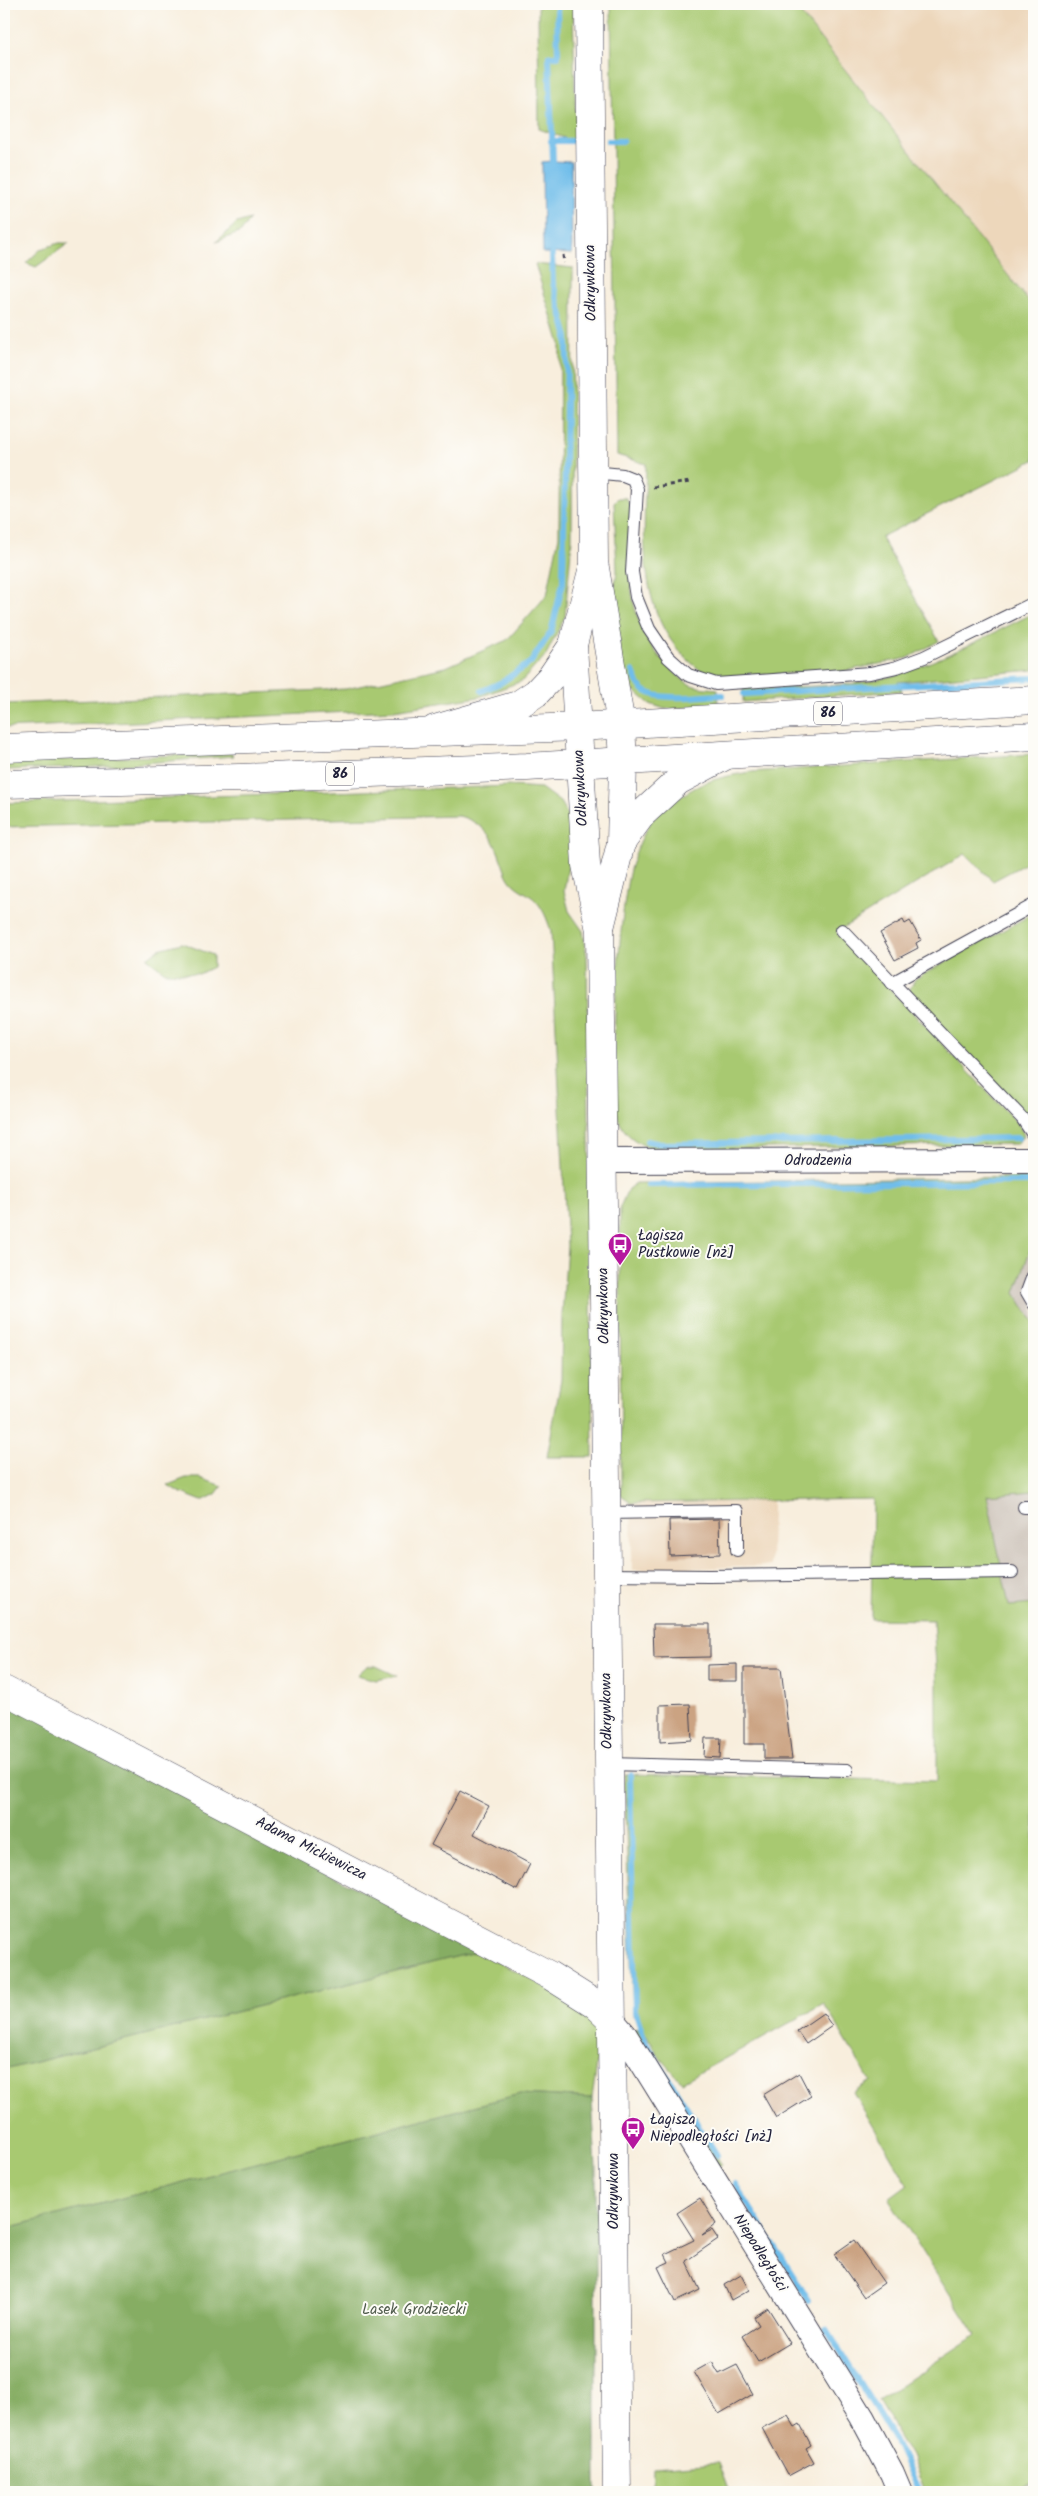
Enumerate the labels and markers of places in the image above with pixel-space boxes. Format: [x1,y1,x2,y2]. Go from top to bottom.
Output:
place label: Łagisza Pustkowie [nż] [638,1224,734,1265]
bus stop icon: Łagisza Pustkowie [nż] [607,1232,633,1266]
place label: Łagisza Niepodległości [nż] [650,2108,773,2149]
bus stop icon: Łagisza Niepodległości [nż] [620,2116,646,2150]

